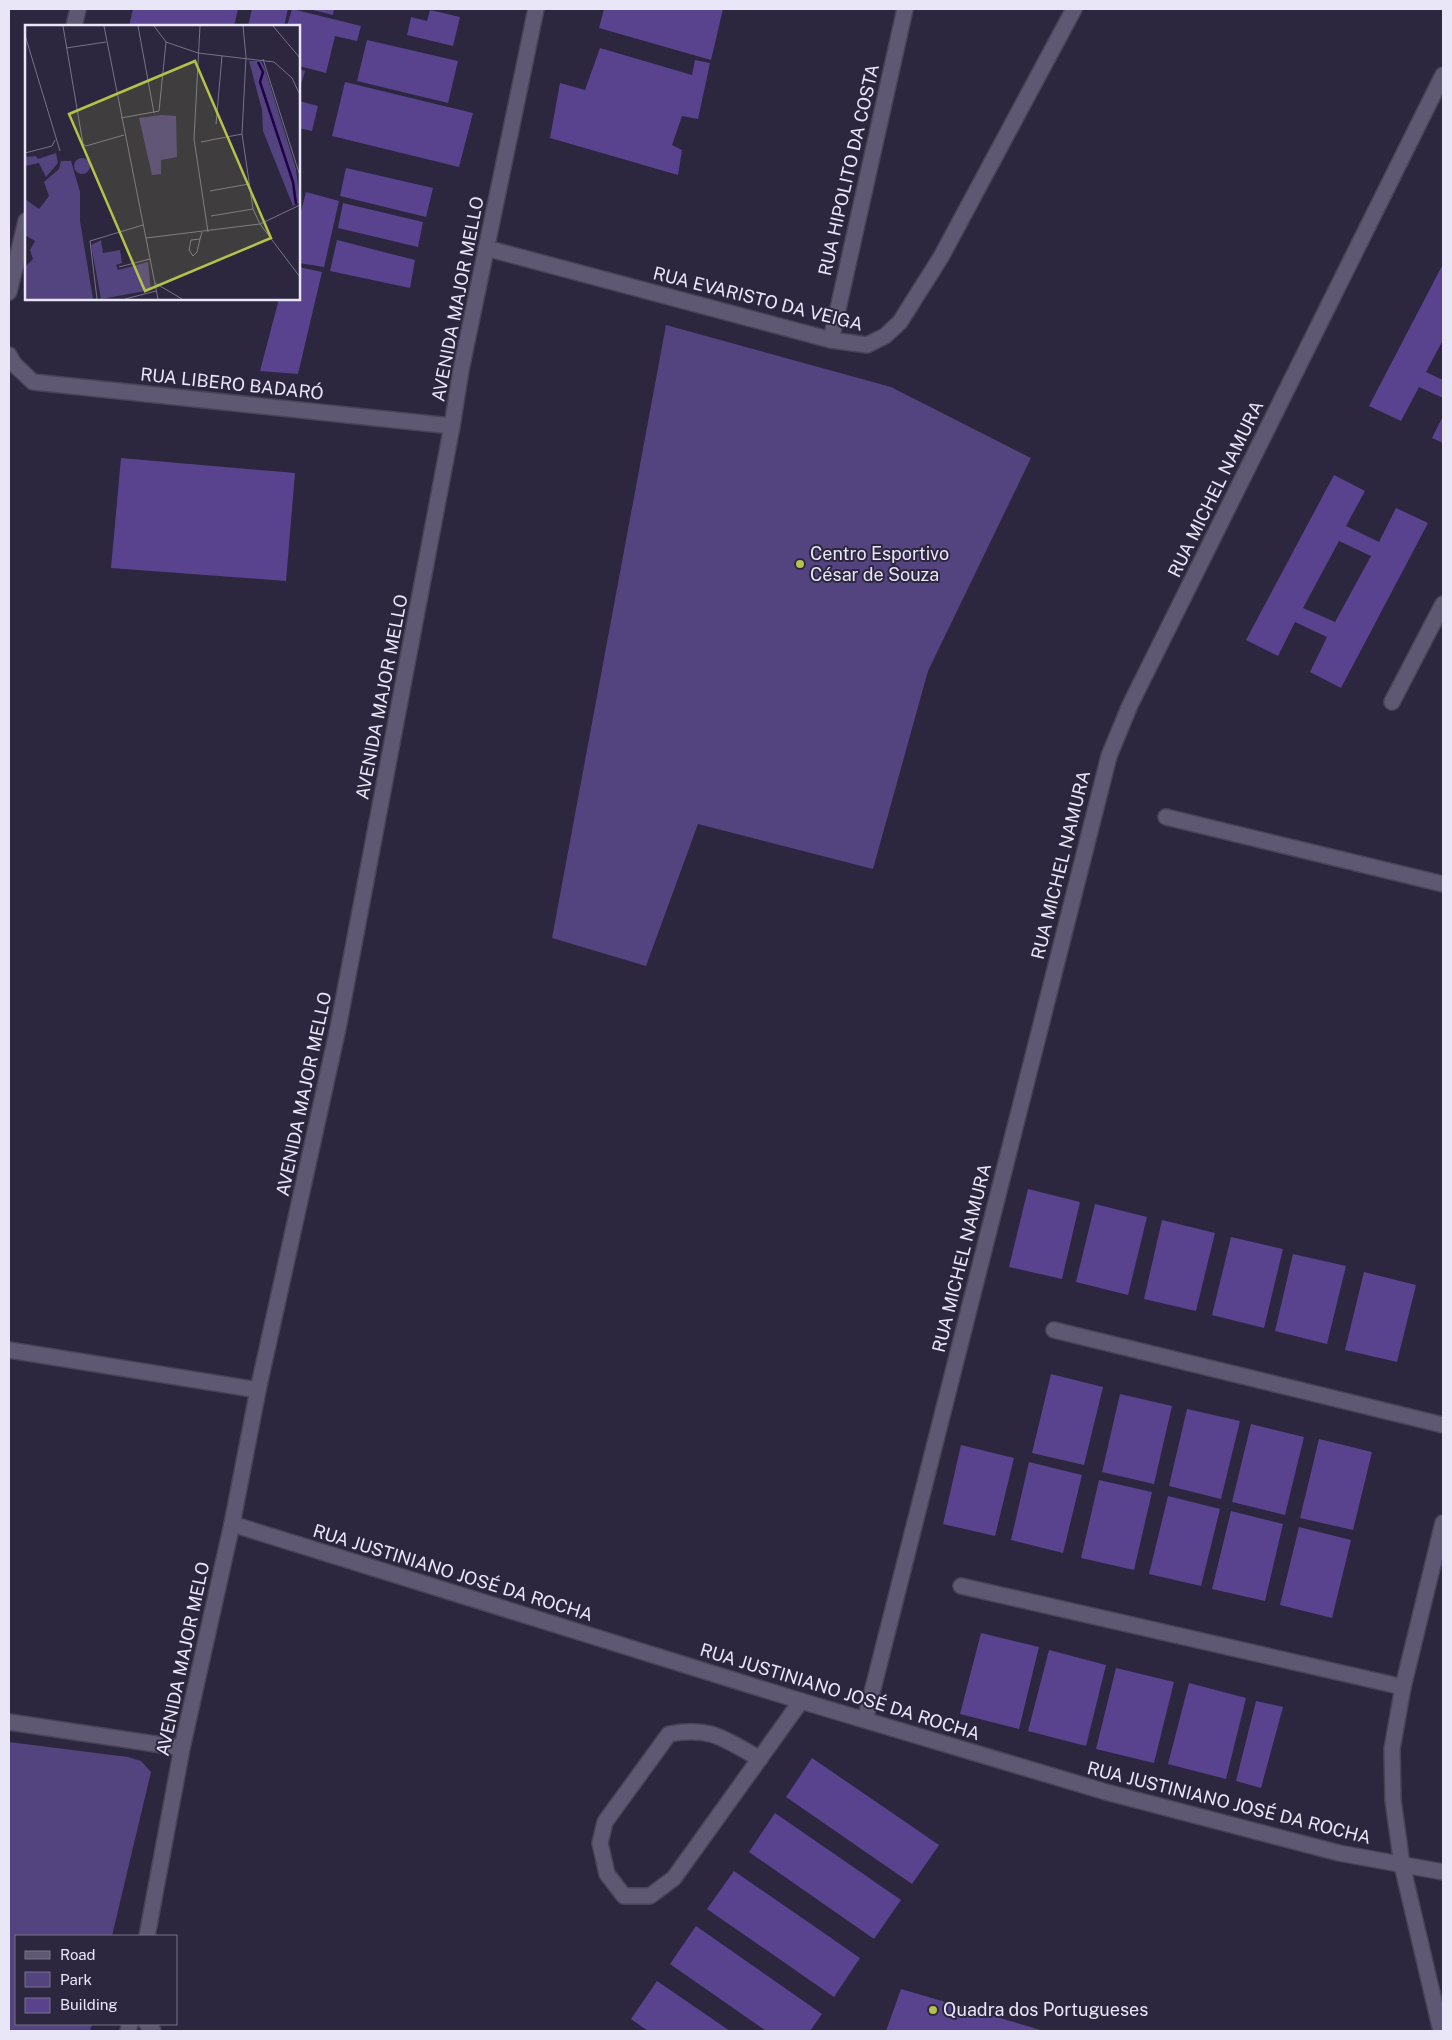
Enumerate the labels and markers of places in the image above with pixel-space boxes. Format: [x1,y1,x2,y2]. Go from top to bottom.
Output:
place label: Centro Esportivo César de Souza [810,543,949,585]
marker: Centro Esportivo César de Souza [794,558,806,570]
place label: Quadra dos Portugueses [943,1999,1148,2020]
marker: Quadra dos Portugueses [927,2004,939,2016]

